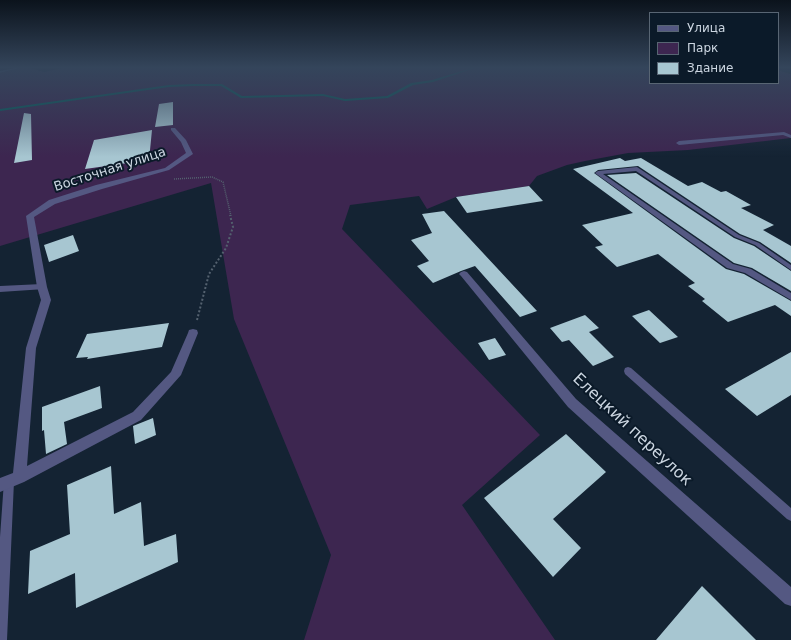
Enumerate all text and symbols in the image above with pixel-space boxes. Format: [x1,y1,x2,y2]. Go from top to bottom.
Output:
legend [649,12,779,84]
text: Улица [687,21,725,35]
text: Парк [687,41,718,55]
text: Здание [687,61,733,75]
street label: Восточная улица [52,145,168,195]
street label: Елецкий переулок [568,370,696,490]

